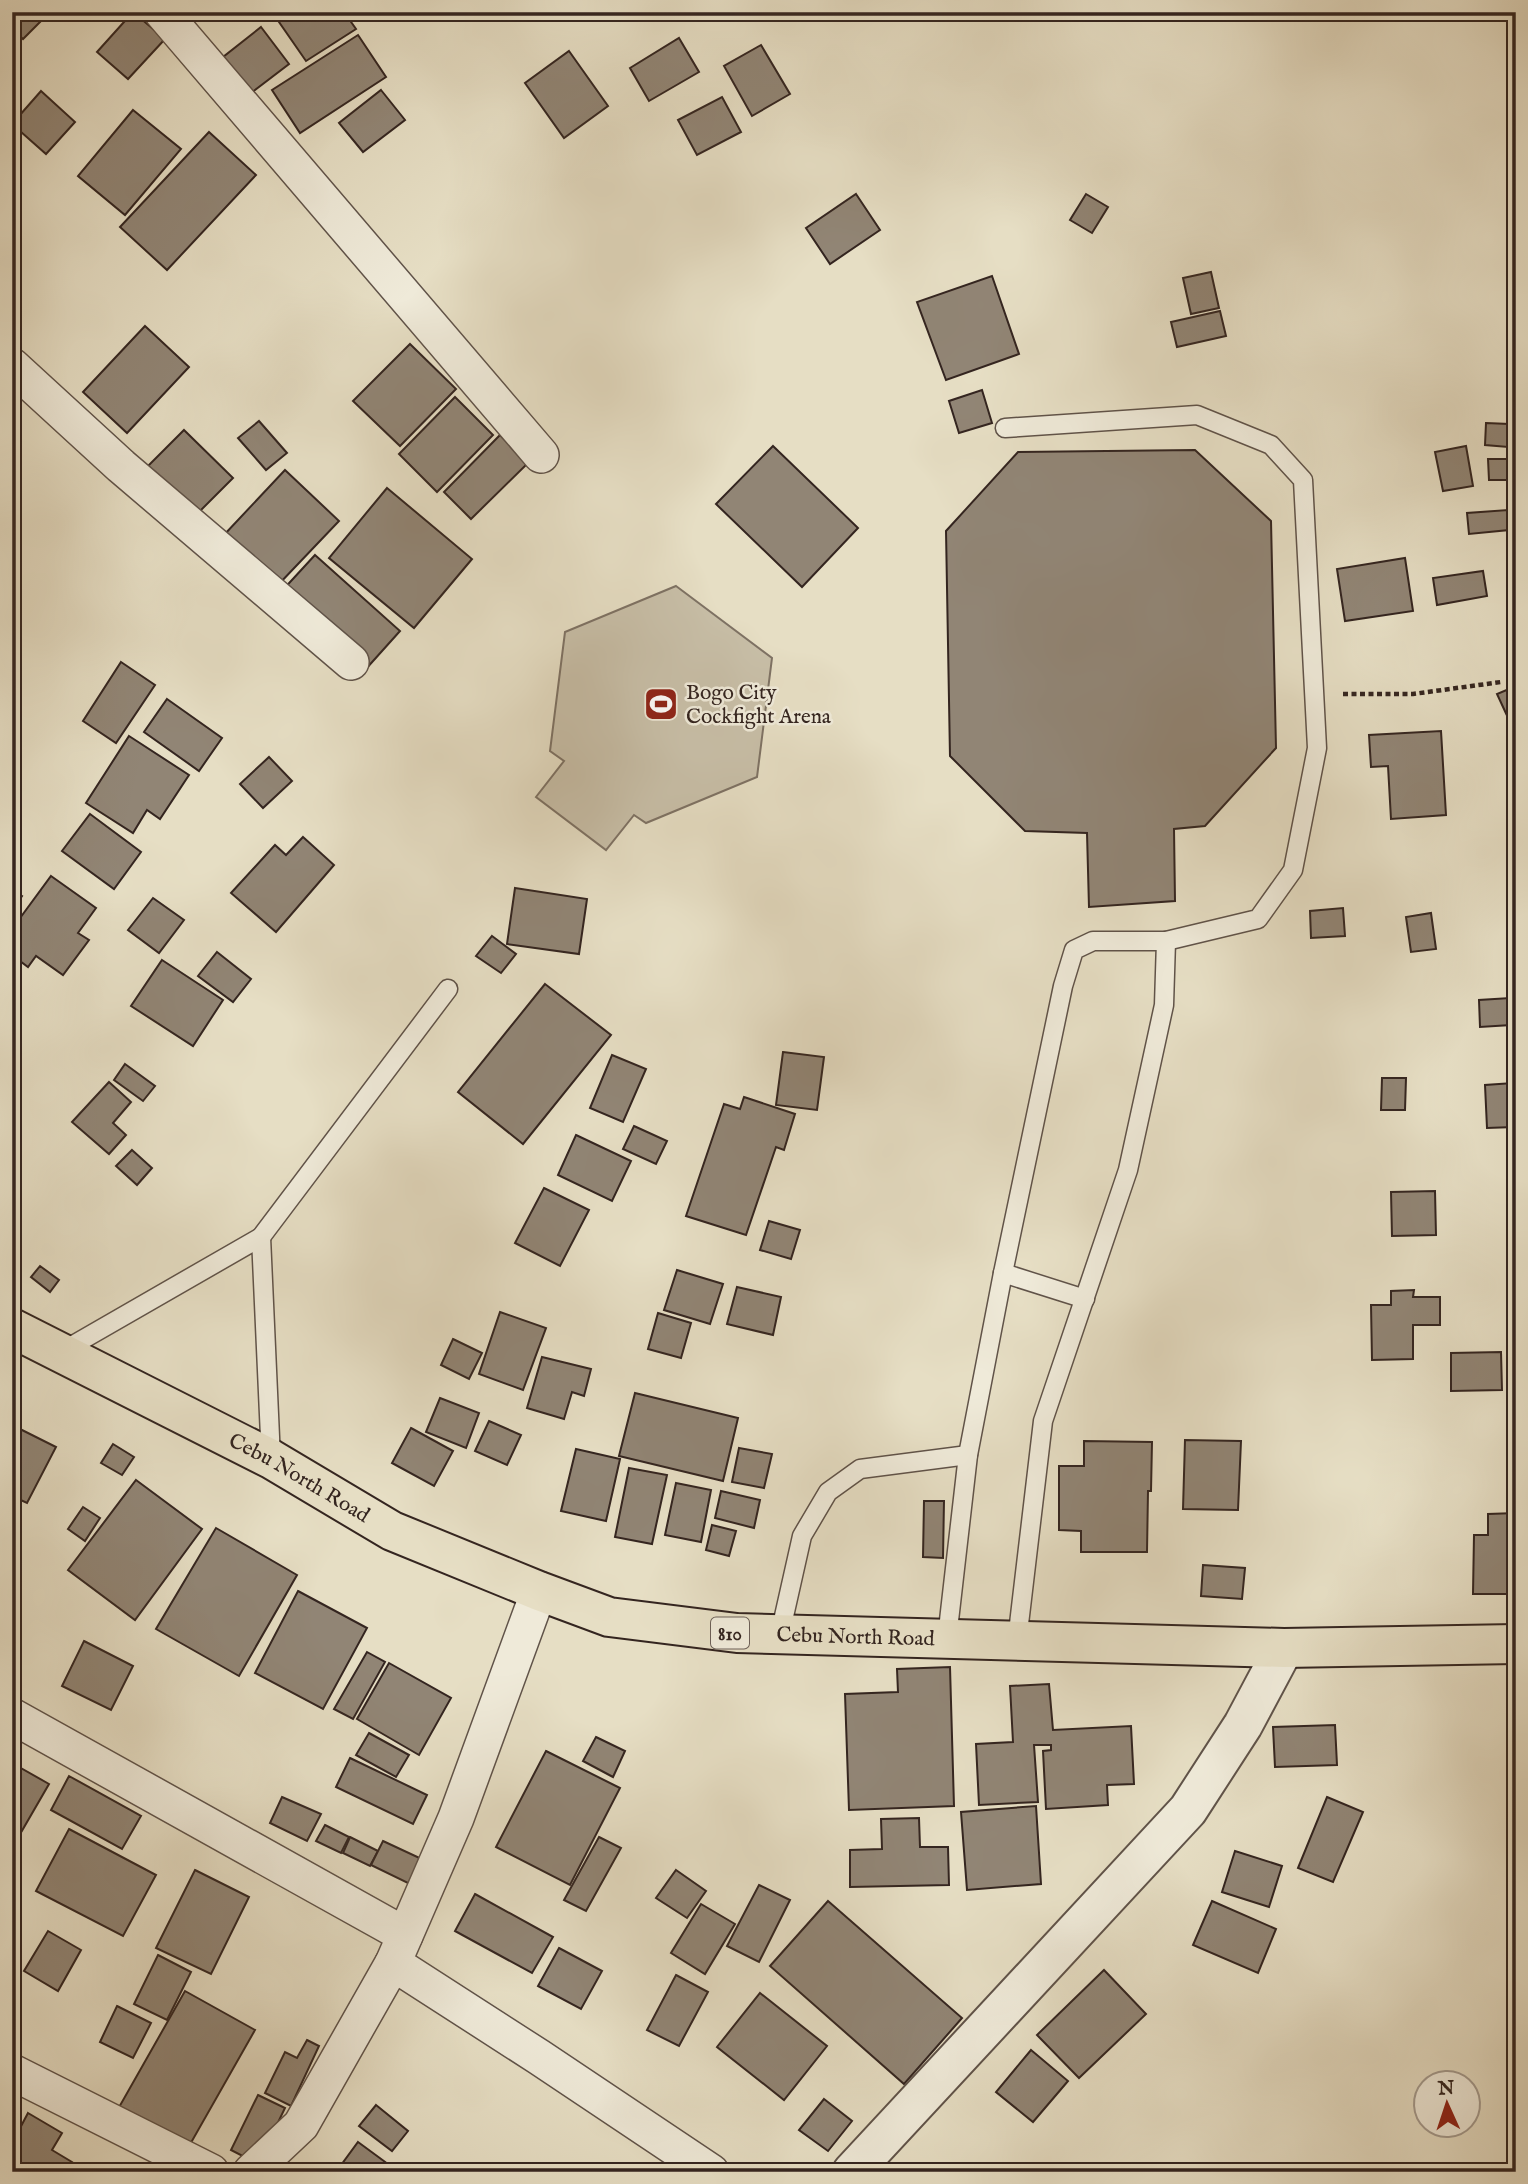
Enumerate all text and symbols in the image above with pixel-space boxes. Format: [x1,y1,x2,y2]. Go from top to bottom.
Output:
place label: Bogo City Cockfight Arena [686,680,832,731]
sports icon: Bogo City Cockfight Arena [642,685,680,723]
street label: Cebu North Road [224,1428,375,1530]
road number: 810 [711,1618,749,1648]
street label: Cebu North Road [776,1622,936,1653]
north arrow [1412,2068,1482,2138]
text: N [1436,2077,1456,2101]

